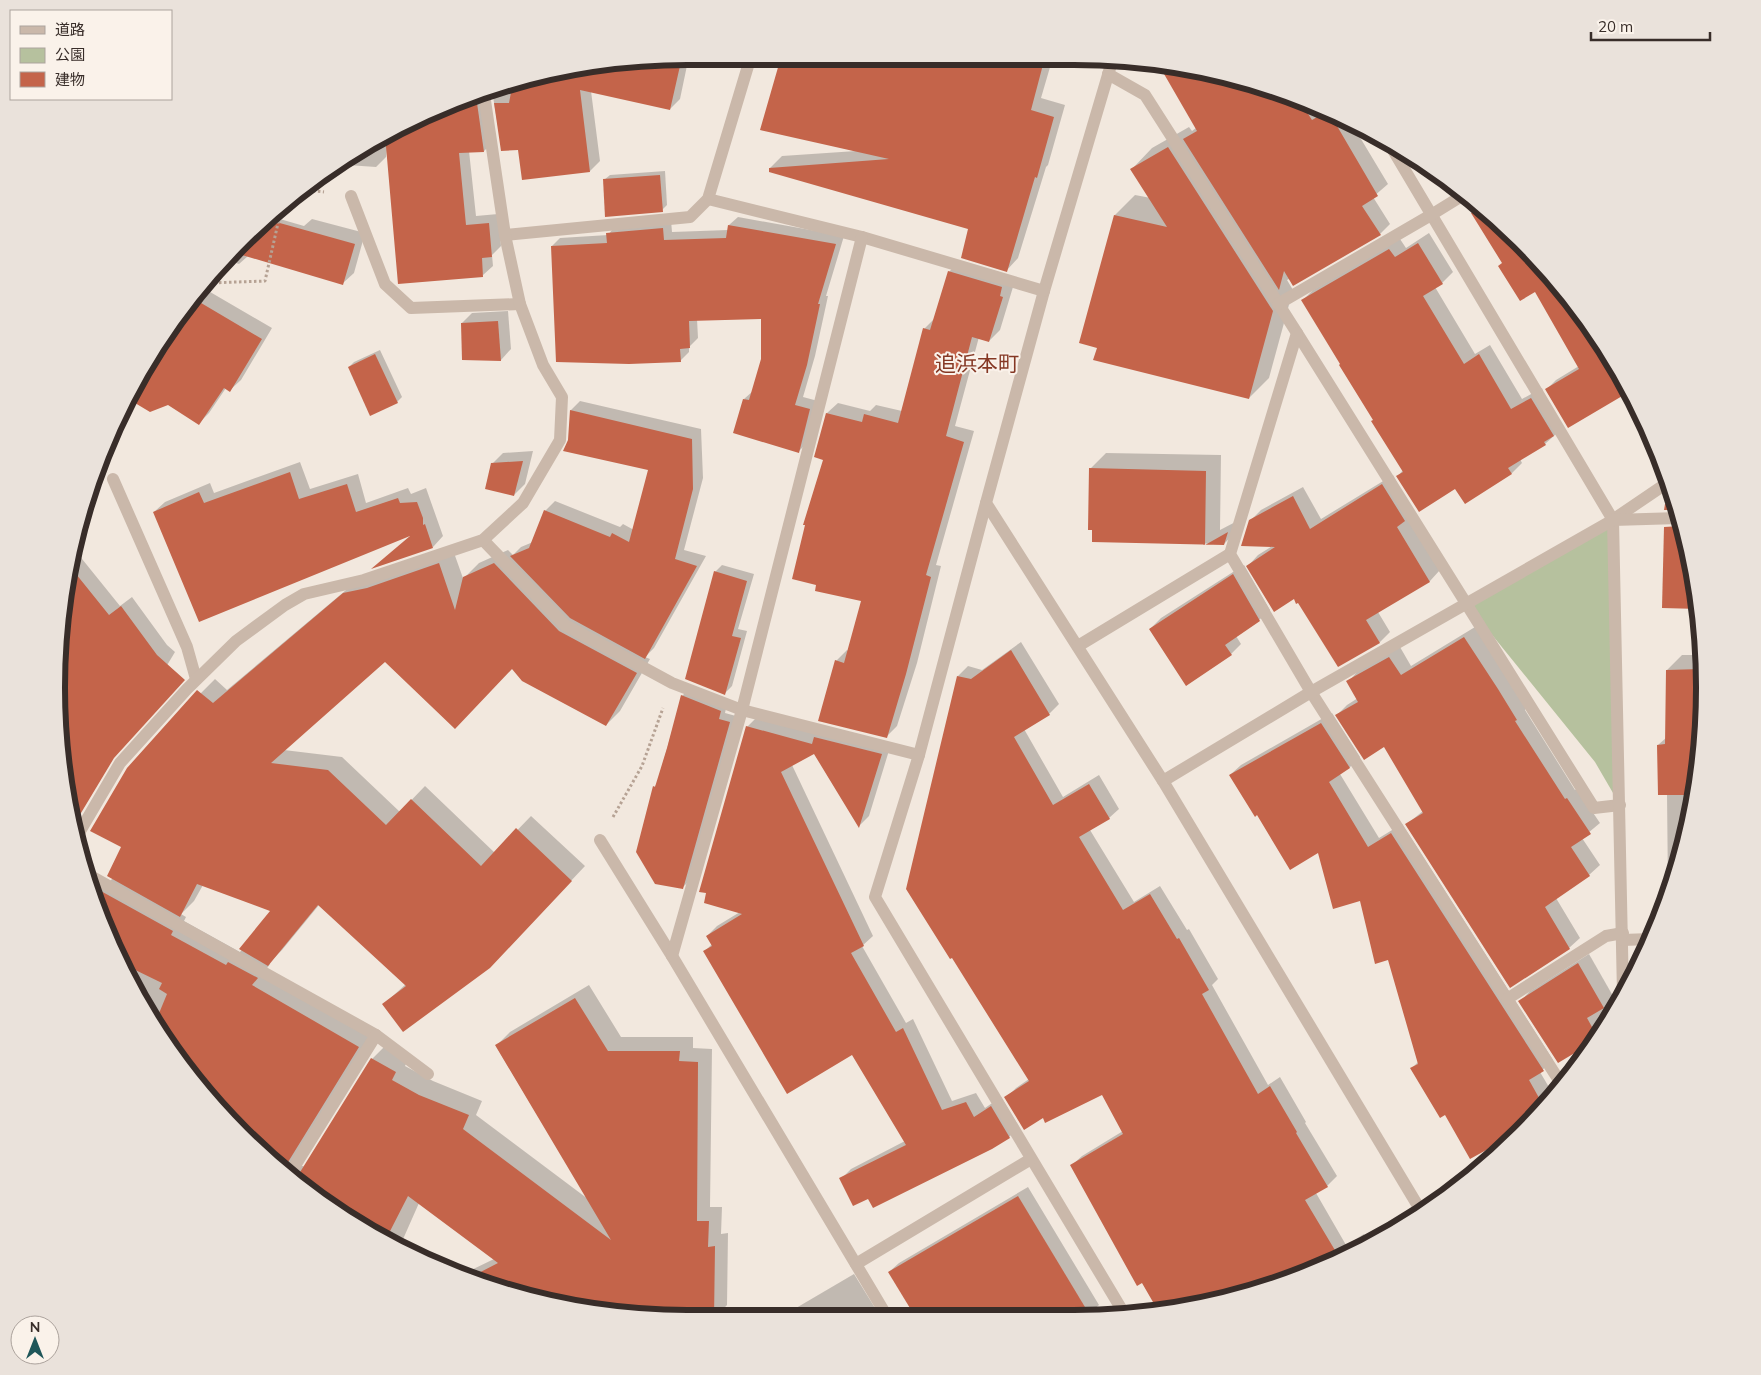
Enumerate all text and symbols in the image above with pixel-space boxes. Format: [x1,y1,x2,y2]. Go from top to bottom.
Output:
legend [10,10,172,100]
scale bar [1591,10,1710,42]
text: 20 m [1598,17,1633,36]
text: 道路 [55,20,85,39]
text: 公園 [55,45,85,64]
text: 建物 [55,70,85,89]
district label: 追浜本町 [935,350,1019,376]
north arrow [10,1315,60,1365]
text: N [30,1318,40,1336]

